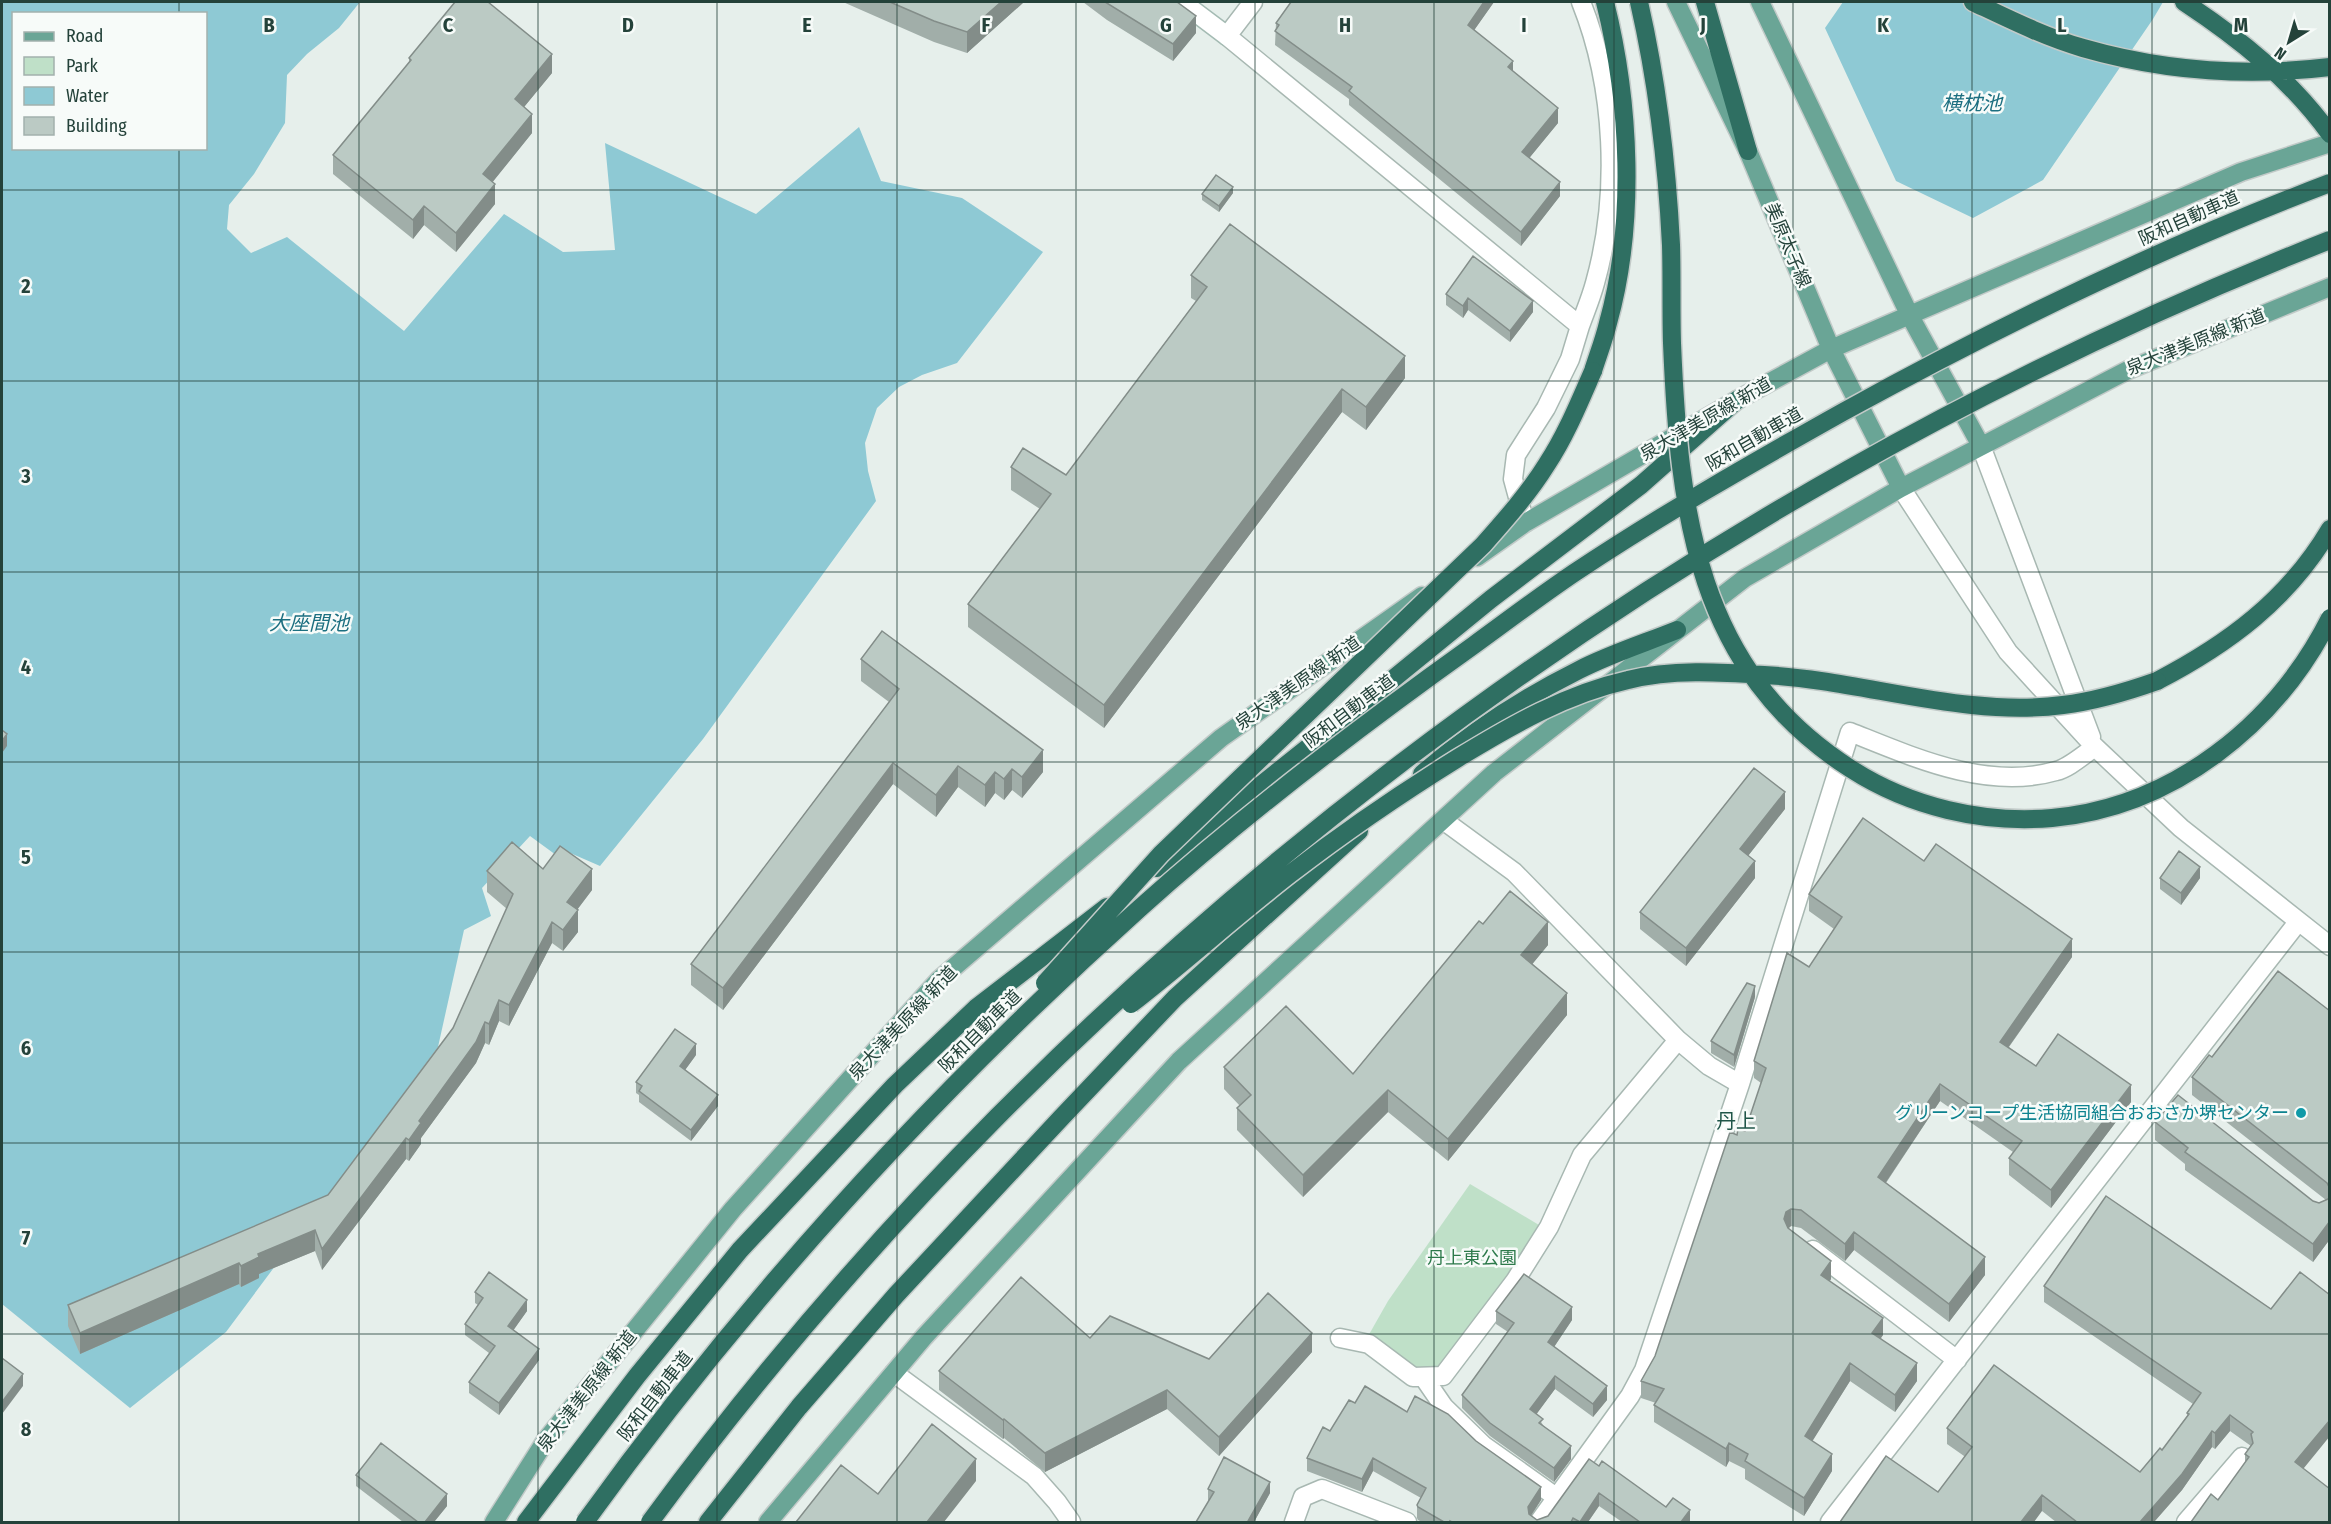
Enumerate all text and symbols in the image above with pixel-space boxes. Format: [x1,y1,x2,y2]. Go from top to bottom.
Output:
legend [12,12,207,150]
north arrow [2259,12,2319,72]
text: B [263,13,275,37]
text: C [443,13,454,37]
text: D [622,13,634,37]
text: E [802,13,812,37]
text: F [982,13,991,37]
text: G [1160,13,1172,37]
text: H [1339,13,1351,37]
text: I [1521,13,1527,37]
text: J [1699,13,1706,37]
text: K [1877,13,1889,37]
text: L [2057,13,2067,37]
text: M [2234,13,2248,37]
text: Road [66,25,103,47]
text: N [2271,43,2290,64]
text: Park [66,55,99,77]
text: Water [66,85,109,107]
water label: 横枕池 [1942,91,2004,115]
text: Building [66,115,127,137]
street label: 阪和自動車道 [2135,186,2243,250]
street label: 美原太子線 [1760,199,1816,291]
text: 2 [20,274,31,298]
street label: 泉大津美原線 新道 [2123,304,2269,380]
street label: 泉大津美原線 新道 [1636,372,1776,466]
street label: 阪和自動車道 [1702,402,1806,476]
text: 3 [20,464,31,488]
water label: 大座間池 [269,611,351,635]
street label: 泉大津美原線 新道 [1231,631,1365,735]
text: 4 [21,655,31,679]
street label: 阪和自動車道 [1299,670,1399,752]
text: 5 [21,845,31,869]
street label: 泉大津美原線 新道 [844,961,962,1085]
street label: 阪和自動車道 [934,985,1026,1077]
text: 6 [21,1036,31,1060]
place label: グリーンコープ生活協同組合おおさか堺センター [1895,1102,2289,1124]
marker: グリーンコープ生活協同組合おおさか堺センター [2294,1106,2308,1120]
district label: 丹上 [1716,1109,1756,1133]
text: 7 [22,1226,31,1250]
park label: 丹上東公園 [1427,1247,1517,1269]
street label: 泉大津美原線 新道 [533,1326,641,1456]
street label: 阪和自動車道 [613,1347,697,1445]
text: 8 [21,1417,32,1441]

